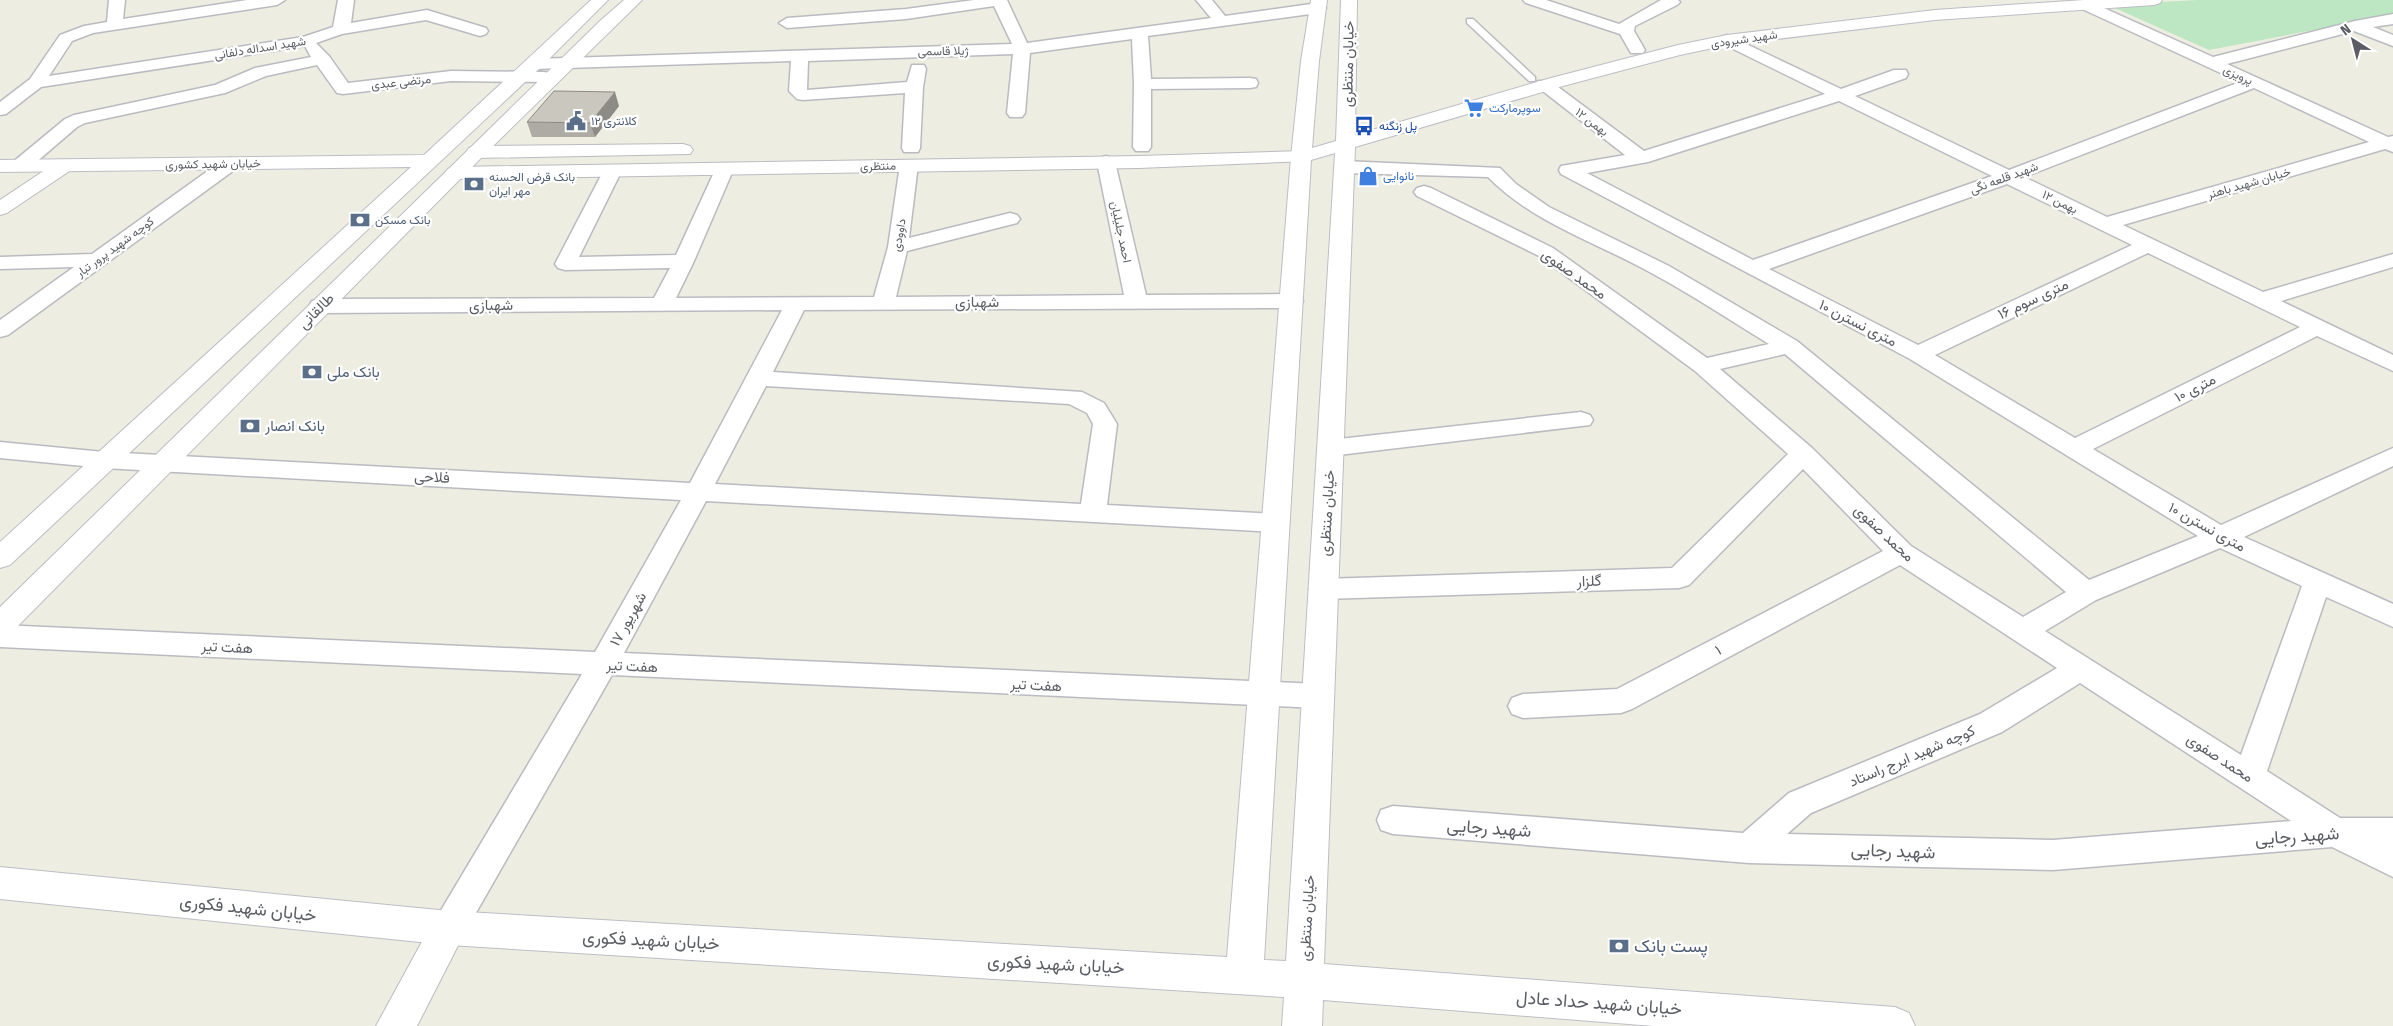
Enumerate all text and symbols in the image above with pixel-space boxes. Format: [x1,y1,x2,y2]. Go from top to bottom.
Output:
north arrow [2328,15,2378,65]
street label: خیابان منتظری [1338,21,1359,107]
text: N [2337,21,2354,39]
street label: شهید شیرودی [1710,27,1778,52]
street label: شهید اسداله دلفانی [213,34,307,63]
street label: ژیلا قاسمی [917,44,969,59]
street label: پرویزی [2220,62,2255,89]
street label: مرتضی عبدی [370,72,432,93]
supermarket icon: سوپرمارکت [1463,97,1485,119]
place label: سوپرمارکت [1489,101,1541,116]
street label: ۱۲ بهمن [1572,105,1611,140]
public building icon: کلانتری ۱۲ [565,110,587,132]
place label: کلانتری ۱۲ [591,114,637,129]
bus stop icon: پل زنگنه [1353,115,1375,137]
place label: پل زنگنه [1379,119,1417,134]
street label: خیابان شهید کشوری [165,156,261,173]
street label: منتظری [860,159,896,174]
street label: شهید قلعه نگی [1968,159,2040,198]
street label: خیابان شهید باهنر [2205,164,2292,203]
shop icon: نانوایی [1357,165,1379,187]
place label: نانوایی [1383,169,1414,184]
place label: بانک قرض الحسنه مهر ایران [489,170,575,199]
bank icon: بانک قرض الحسنه مهر ایران [463,173,485,195]
street label: ۱۲ بهمن [2040,187,2080,217]
street label: احمد جلیلیان [1108,200,1134,264]
bank icon: بانک مسکن [349,209,371,231]
place label: بانک مسکن [375,213,431,228]
street label: کوچه شهید پرور تبار [73,214,157,281]
street label: داوودی [889,217,910,253]
street label: محمد صفوی [1537,245,1610,304]
street label: ۱۶ متری سوم [1995,275,2072,324]
street label: طالقانی [294,289,339,333]
street label: شهبازی [955,293,999,312]
street label: شهبازی [469,296,513,315]
street label: ۱۰ متری نسترن [1815,296,1900,351]
bank icon: بانک ملی [301,361,323,383]
place label: بانک ملی [327,363,380,382]
street label: ۱۰ متری [2171,370,2219,407]
bank icon: بانک انصار [239,415,261,437]
place label: بانک انصار [264,417,325,435]
street label: فلاحی [414,467,450,488]
street label: خیابان منتظری [1316,469,1339,557]
street label: ۱۰ متری نسترن [2165,498,2249,556]
street label: محمد صفوی [1850,501,1918,566]
street label: گلزار [1575,572,1602,590]
street label: ۱۷ شهریور [606,589,650,649]
street label: هفت تیر [200,637,253,657]
street label: ۱ [1712,641,1724,659]
street label: هفت تیر [605,656,658,676]
street label: هفت تیر [1009,675,1062,695]
street label: کوچه شهید ایرج راستاد [1846,721,1979,793]
street label: محمد صفوی [2183,730,2257,787]
street label: شهید رجایی [1446,814,1532,842]
street label: شهید رجایی [2254,822,2340,850]
street label: شهید رجایی [1850,839,1936,863]
street label: خیابان منتظری [1296,874,1319,962]
street label: خیابان شهید فکوری [178,890,318,926]
street label: خیابان شهید فکوری [582,925,720,955]
bank icon: پست بانک [1608,935,1630,957]
place label: پست بانک [1634,935,1708,958]
street label: خیابان شهید فکوری [987,949,1125,979]
street label: خیابان شهید حداد عادل [1515,986,1683,1020]

